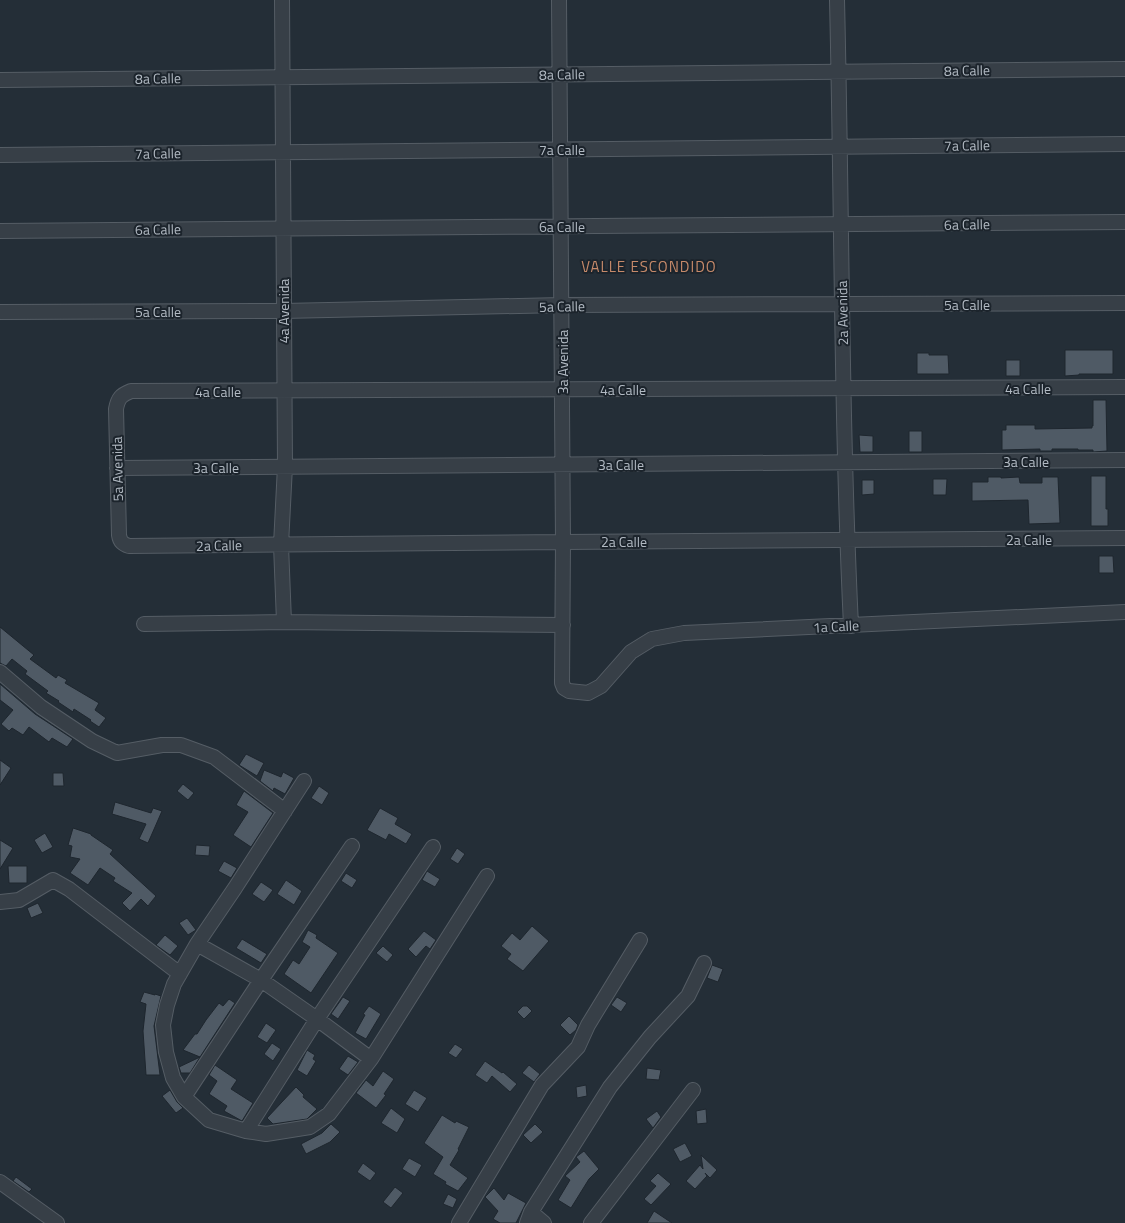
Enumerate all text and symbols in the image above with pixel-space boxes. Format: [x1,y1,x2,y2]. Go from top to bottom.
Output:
street label: 8a Calle [944,59,990,81]
street label: 8a Calle [539,63,585,85]
street label: 8a Calle [135,67,181,89]
street label: 7a Calle [944,134,990,156]
street label: 7a Calle [539,139,585,160]
street label: 7a Calle [135,142,181,164]
street label: 6a Calle [944,213,990,235]
street label: 6a Calle [539,216,585,237]
street label: 6a Calle [135,218,181,240]
district label: VALLE ESCONDIDO [581,255,717,278]
street label: 4a Avenida [273,279,294,343]
street label: 2a Avenida [831,280,853,346]
street label: 5a Calle [944,294,990,315]
street label: 5a Calle [539,295,585,317]
street label: 5a Calle [135,301,181,322]
street label: 3a Avenida [552,330,573,394]
street label: 4a Calle [1005,378,1051,399]
street label: 4a Calle [600,379,646,400]
street label: 4a Calle [195,381,241,402]
street label: 5a Avenida [106,436,128,502]
street label: 3a Calle [1003,451,1049,472]
street label: 3a Calle [598,454,644,475]
street label: 3a Calle [193,457,239,478]
street label: 2a Calle [1006,529,1052,550]
street label: 2a Calle [601,531,647,552]
street label: 2a Calle [196,534,242,556]
street label: 1a Calle [812,614,860,638]

